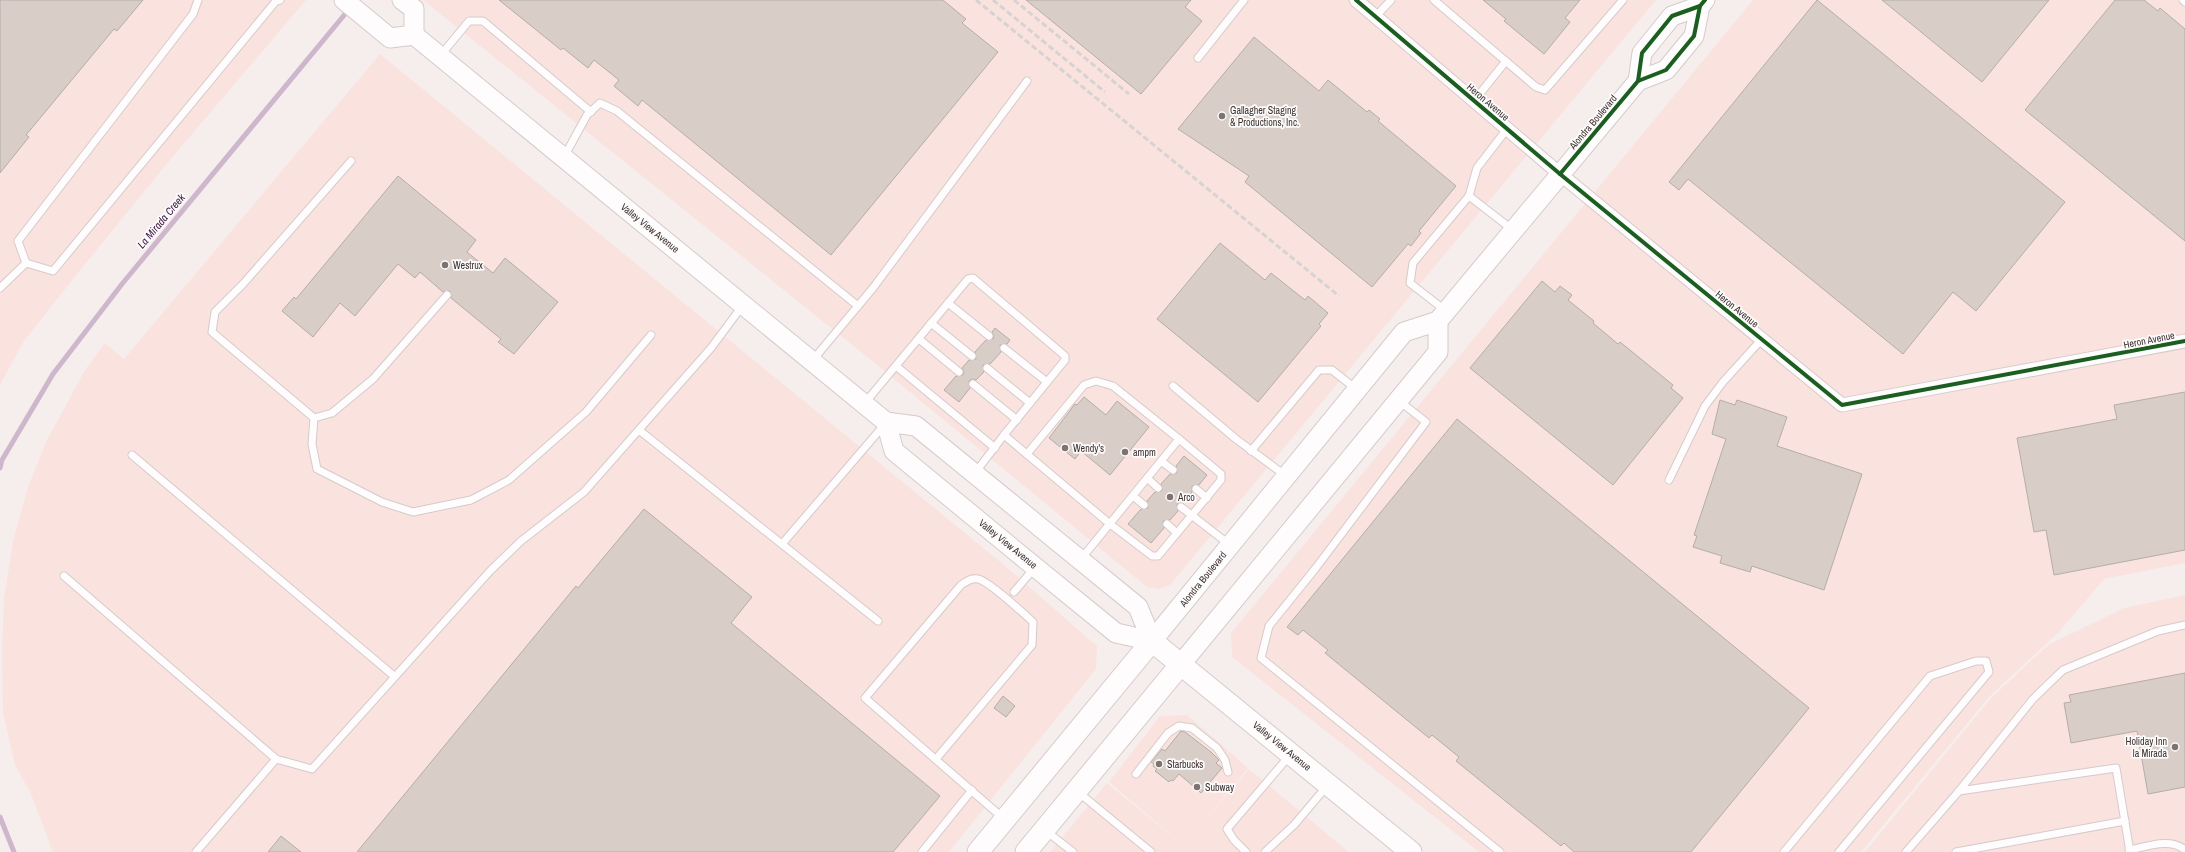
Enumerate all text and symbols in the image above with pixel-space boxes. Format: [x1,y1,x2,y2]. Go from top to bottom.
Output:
street label: Heron Avenue [1464,80,1512,124]
street label: Alondra Boulevard [1566,92,1620,153]
place label: Gallagher Staging & Productions, Inc. [1230,104,1299,129]
marker: Gallagher Staging & Productions, Inc. [1217,111,1227,121]
water label: La Mirada Creek [134,190,188,251]
street label: Valley View Avenue [618,200,682,256]
place label: Westrux [453,259,484,272]
marker: Westrux [440,260,450,270]
street label: Heron Avenue [1713,288,1762,331]
street label: Heron Avenue [2122,329,2176,351]
place label: Wendy's [1073,442,1104,455]
marker: Wendy's [1060,443,1070,453]
place label: ampm [1133,446,1156,459]
marker: ampm [1120,447,1130,457]
place label: Arco [1177,491,1195,504]
marker: Arco [1165,492,1175,502]
street label: Valley View Avenue [976,516,1040,572]
street label: Alondra Boulevard [1176,549,1229,610]
street label: Valley View Avenue [1250,718,1314,774]
place label: Holiday Inn la Mirada [2126,735,2167,760]
marker: Holiday Inn la Mirada [2170,742,2180,752]
place label: Starbucks [1167,758,1203,771]
marker: Starbucks [1154,759,1164,769]
place label: Subway [1205,781,1235,794]
marker: Subway [1192,782,1202,792]

